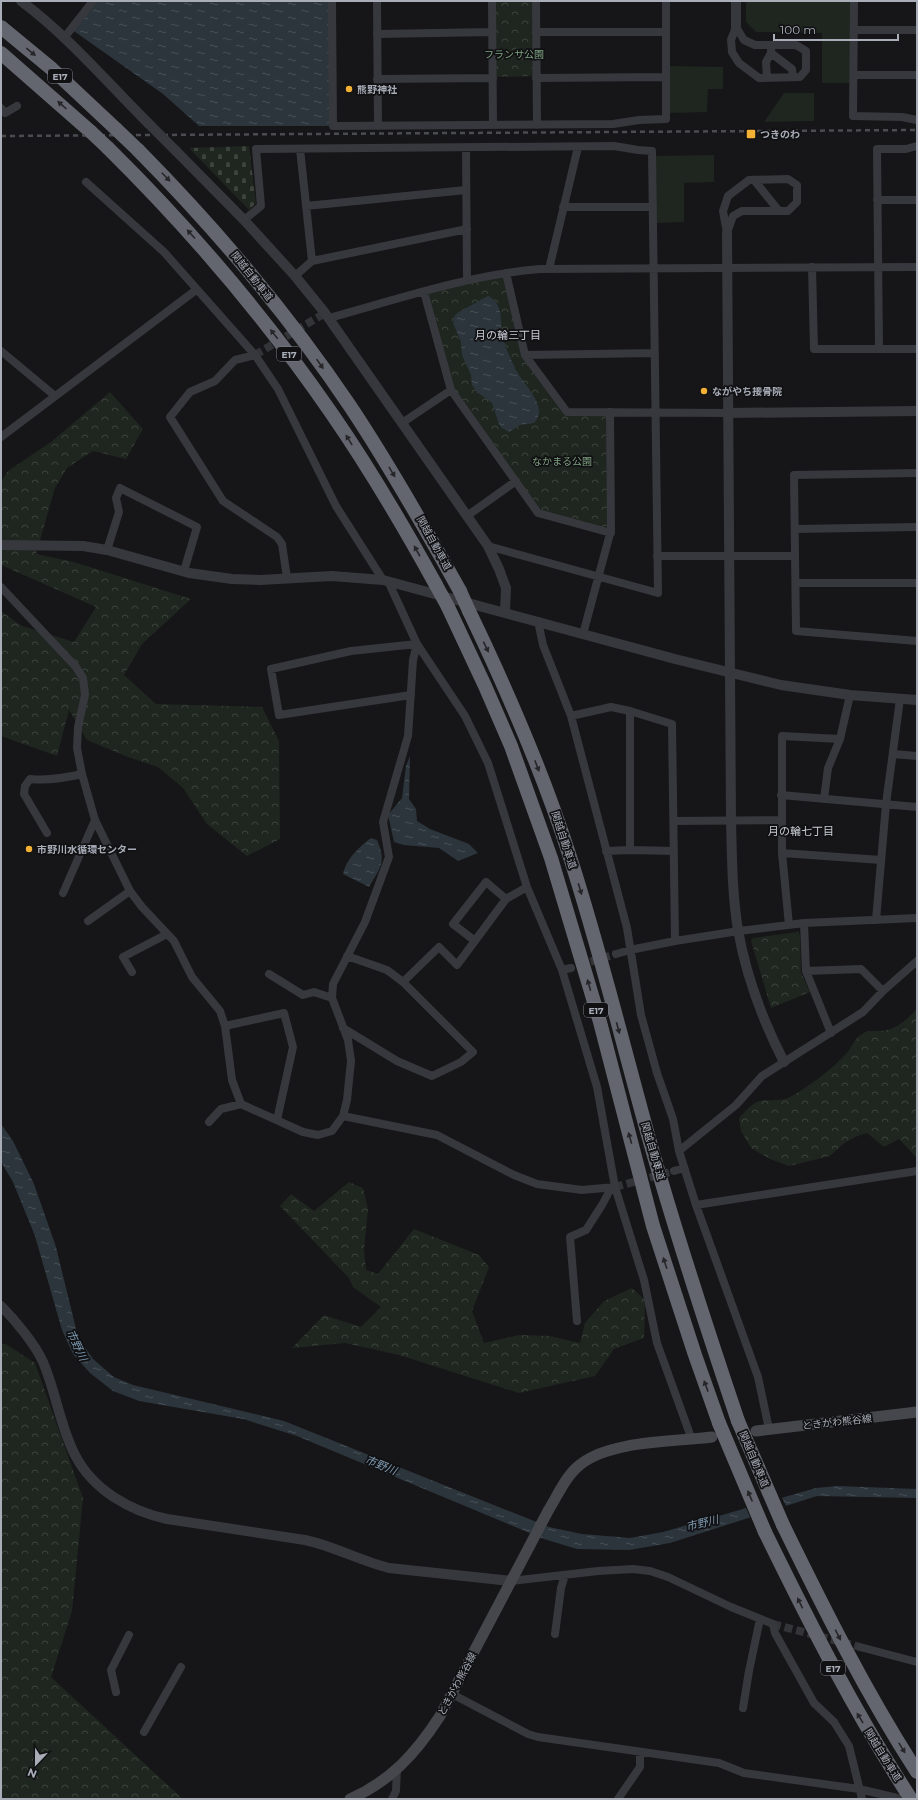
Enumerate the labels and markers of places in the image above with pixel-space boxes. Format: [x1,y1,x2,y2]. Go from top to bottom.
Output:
place label: 熊野神社 [357,83,398,96]
marker: 熊野神社 [344,84,354,94]
marker: つきのわ [745,128,757,140]
place label: つきのわ [760,128,800,141]
place label: ながやち接骨院 [712,385,782,398]
marker: ながやち接骨院 [699,386,709,396]
place label: 市野川水循環センター [37,843,137,856]
marker: 市野川水循環センター [24,844,34,854]

